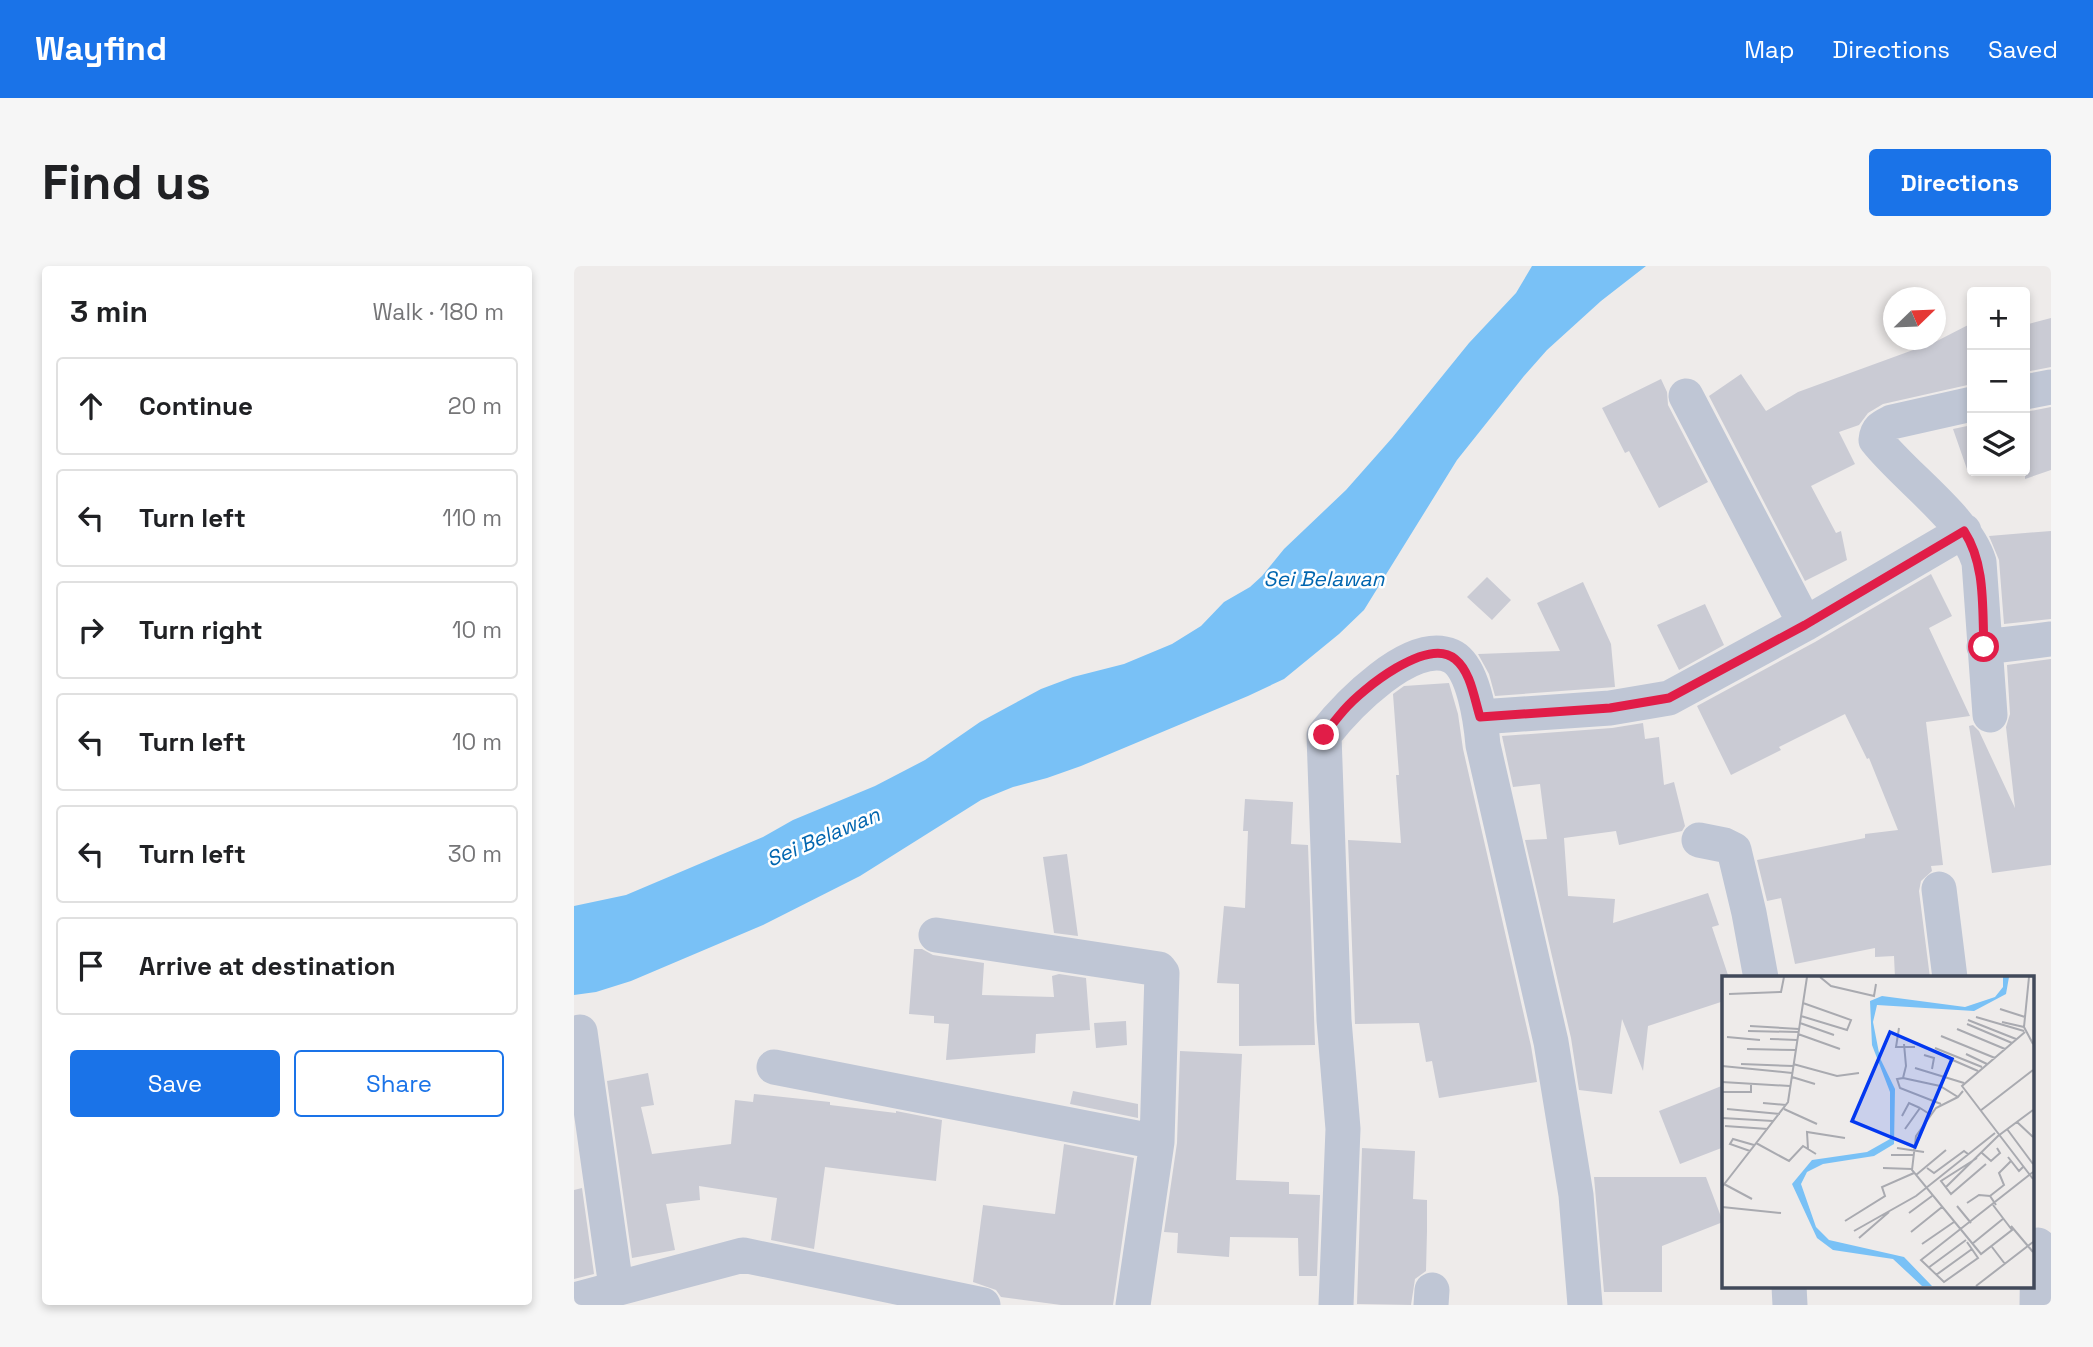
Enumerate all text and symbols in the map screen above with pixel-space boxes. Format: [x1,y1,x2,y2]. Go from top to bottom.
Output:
text: Wayfind [35,28,167,70]
text: Map [1744,34,1794,65]
text: Directions [1832,34,1950,65]
text: Saved [1988,34,2058,65]
button: Directions [1869,149,2051,216]
text: Find us [42,151,211,213]
north arrow [1883,287,1946,350]
map controls [1967,287,2030,476]
button: + [1967,287,2030,350]
text: 3 min [70,292,148,331]
text: Walk · 180 m [372,297,504,327]
button: − [1967,350,2030,413]
icon: ahead [72,387,110,425]
text: Continue [139,389,253,423]
text: 20 m [448,391,502,421]
button: layers [1967,413,2030,476]
icon: left [72,499,110,537]
text: Turn left [139,501,246,535]
text: 110 m [442,503,502,533]
water label: Sei Belawan [1264,565,1386,592]
icon: right [72,611,110,649]
text: Turn right [139,613,263,647]
text: 10 m [452,615,502,645]
route start [1968,631,1999,662]
route end [1308,719,1339,750]
icon: left [72,723,110,761]
text: Turn left [139,725,246,759]
text: 10 m [452,727,502,757]
water label: Sei Belawan [762,800,885,873]
icon: left [72,835,110,873]
text: Turn left [139,837,246,871]
text: 30 m [448,839,502,869]
icon: arrive [72,947,110,985]
text: Arrive at destination [139,949,396,983]
inset map [1722,976,2034,1287]
button: Save [70,1050,280,1117]
button: Share [294,1050,504,1117]

